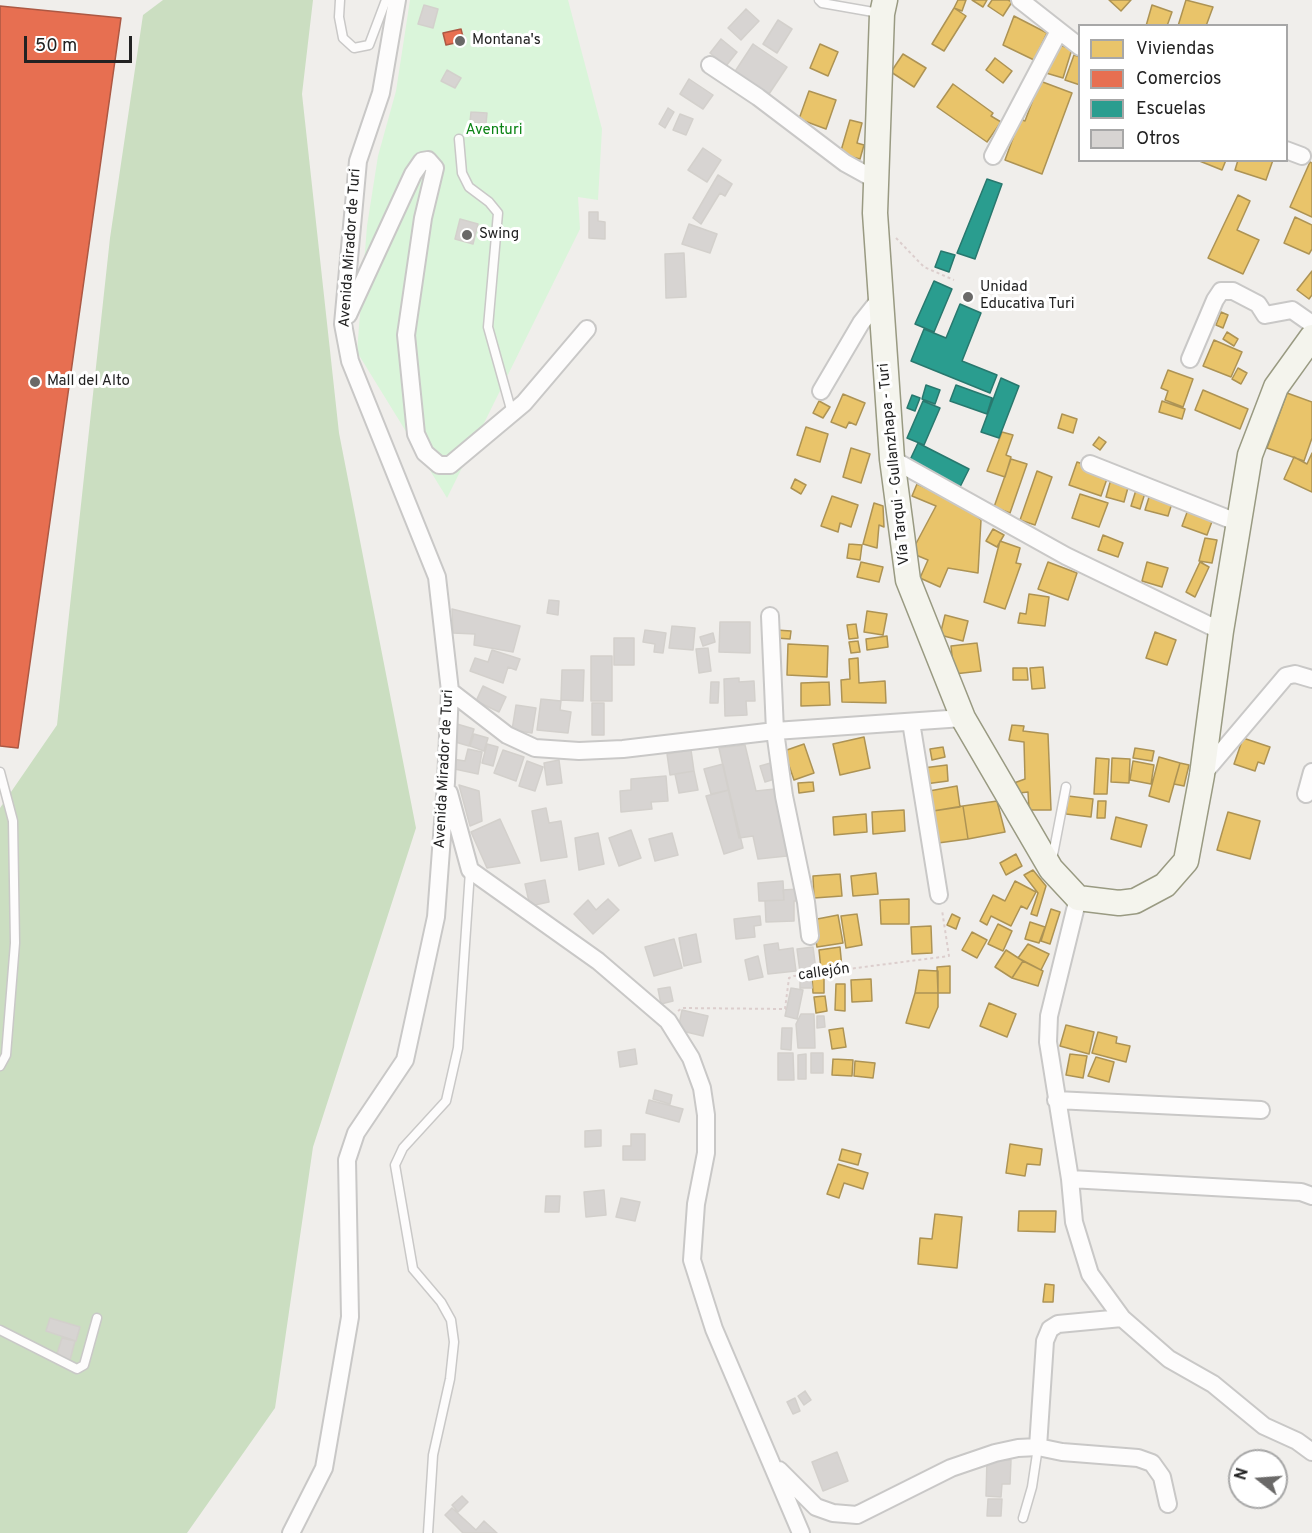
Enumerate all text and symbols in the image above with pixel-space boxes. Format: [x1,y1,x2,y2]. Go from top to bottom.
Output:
scale bar [27,24,135,62]
legend [1078,24,1288,162]
place label: Montana's [472,32,541,50]
marker: Montana's [453,34,467,48]
text: 50 m [35,35,77,58]
text: Viviendas [1136,38,1214,61]
text: Comercios [1136,68,1222,91]
text: Escuelas [1136,98,1206,121]
park label: Aventuri [466,122,522,140]
text: Otros [1136,128,1180,151]
street label: Avenida Mirador de Turi [336,168,366,328]
place label: Swing [479,226,519,244]
marker: Swing [460,228,474,242]
place label: Unidad Educativa Turi [980,279,1075,314]
marker: Unidad Educativa Turi [961,290,975,304]
street label: Vía Tarqui - Gullanzhapa - Turi [875,362,915,566]
place label: Mall del Alto [47,373,130,391]
marker: Mall del Alto [28,375,42,389]
street label: Avenida Mirador de Turi [432,689,458,849]
street label: callejón [797,960,851,986]
north arrow [1228,1449,1288,1509]
text: N [1231,1466,1254,1483]

